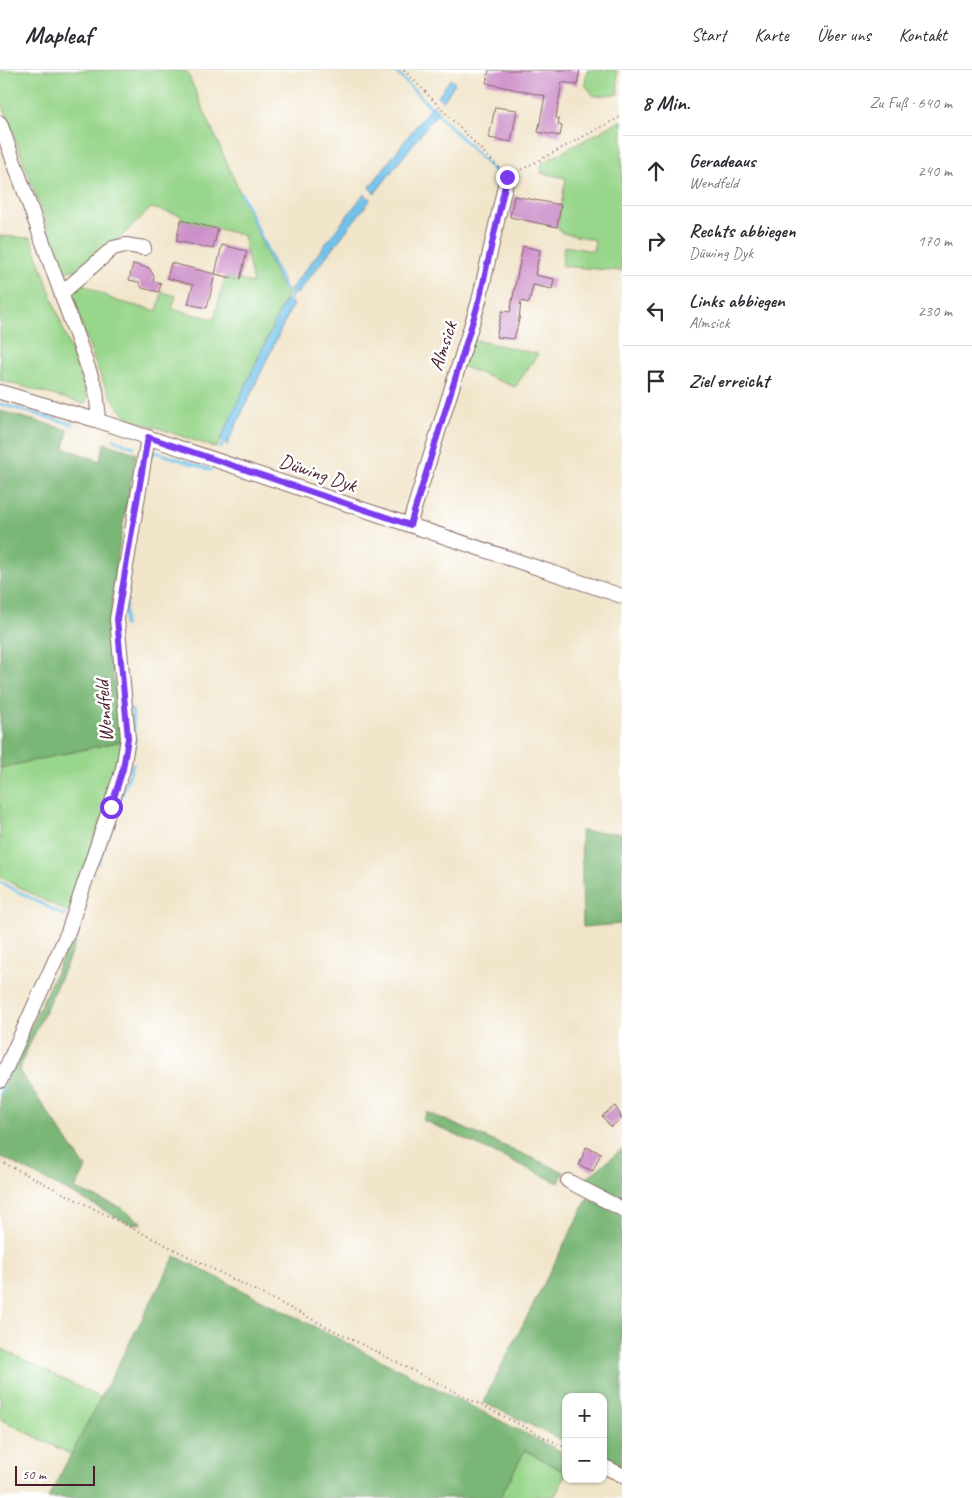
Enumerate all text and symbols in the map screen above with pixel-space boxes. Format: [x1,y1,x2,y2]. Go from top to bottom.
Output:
text: Mapleaf [25,20,92,50]
text: Start [691,24,726,46]
text: Karte [754,24,789,46]
text: Über uns [817,24,871,46]
text: Kontakt [899,24,947,46]
text: 8 Min. [642,90,690,116]
text: Zu Fuß · 640 m [869,93,952,113]
text: Geradeaus [689,149,756,173]
icon: ahead [642,157,670,185]
text: 240 m [918,161,952,181]
route end [496,166,519,189]
text: Wendfeld [689,173,738,193]
text: Rechts abbiegen [689,219,795,243]
icon: right [642,227,670,255]
text: 170 m [918,231,952,251]
text: Düwing Dyk [689,243,753,263]
text: Links abbiegen [689,289,785,313]
icon: left [642,297,670,325]
text: 230 m [918,301,952,321]
text: Almsick [689,313,730,333]
street label: Almsick [423,316,463,374]
icon: arrive [642,367,670,395]
text: Ziel erreicht [689,369,769,393]
street label: Düwing Dyk [276,448,362,498]
street label: Wendfeld [89,676,119,743]
route start [100,796,123,819]
map controls [562,1393,607,1483]
button: + [562,1393,607,1438]
button: − [562,1438,607,1483]
scale bar [15,1463,95,1486]
text: 50 m [22,1466,46,1483]

